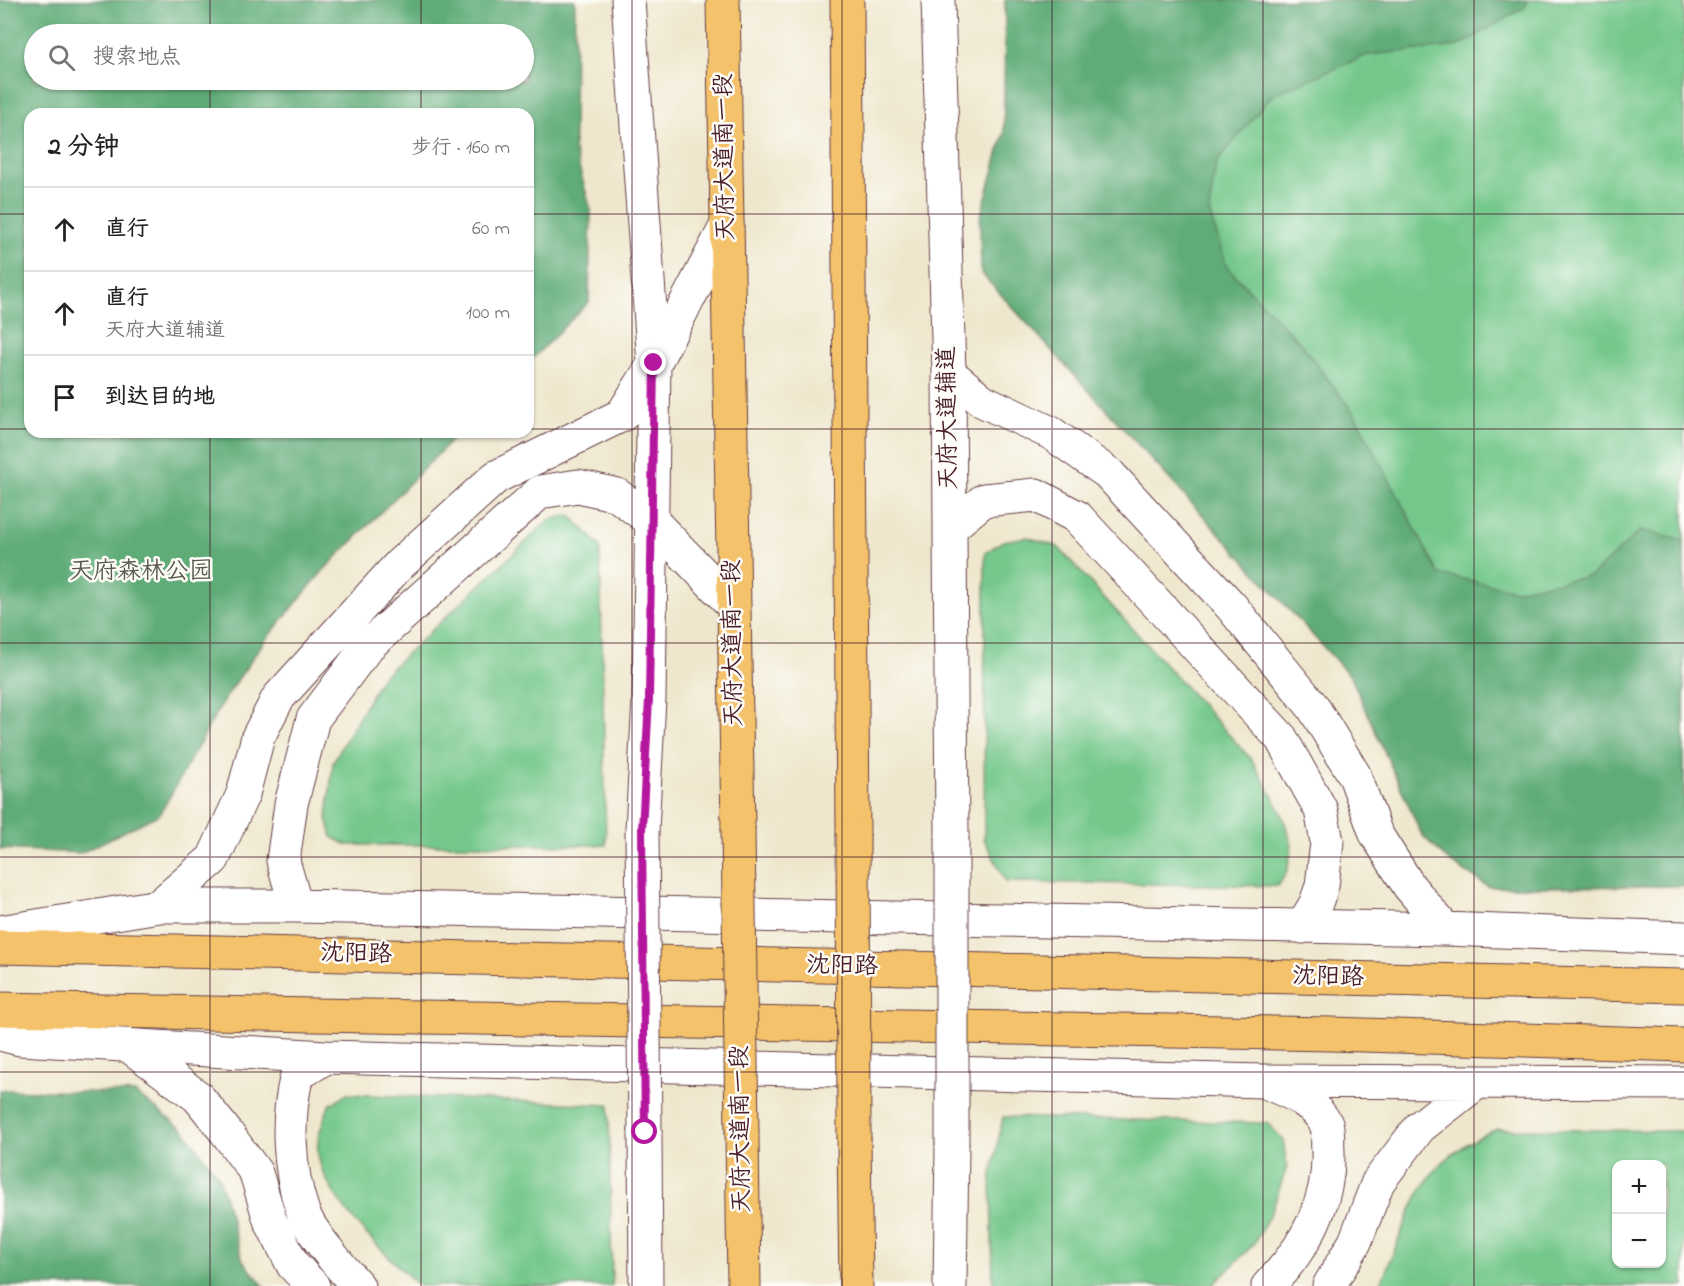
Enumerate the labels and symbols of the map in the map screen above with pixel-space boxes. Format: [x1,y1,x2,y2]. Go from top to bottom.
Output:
street label: 天府大道南一段 [707,73,745,241]
street label: 天府大道辅道 [930,346,968,490]
route end [640,349,666,375]
park label: 天府森林公园 [69,555,213,590]
street label: 天府大道南一段 [715,559,753,727]
street label: 沈阳路 [320,937,392,973]
street label: 沈阳路 [806,949,878,985]
street label: 沈阳路 [1292,960,1364,996]
street label: 天府大道南一段 [723,1045,761,1213]
route start [631,1118,657,1144]

